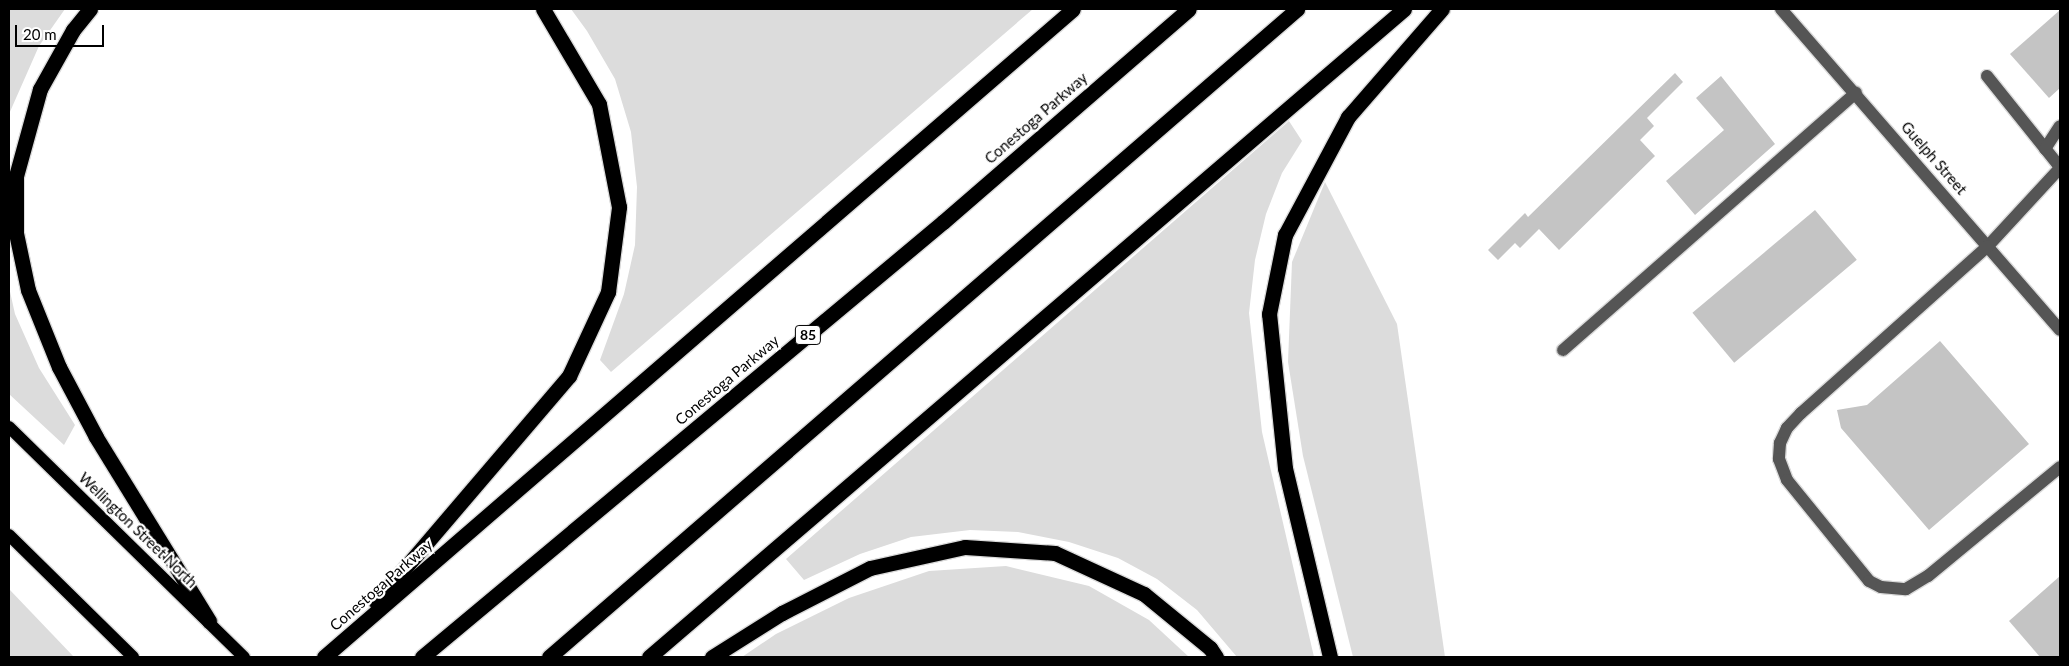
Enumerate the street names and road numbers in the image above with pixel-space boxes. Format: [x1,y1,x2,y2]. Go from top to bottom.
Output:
street label: Conestoga Parkway [981,69,1091,167]
street label: Guelph Street [1897,118,1971,198]
road number: 85 [794,324,822,346]
street label: Conestoga Parkway [671,331,783,429]
street label: Wellington Street North [75,469,201,591]
street label: Conestoga Parkway [326,536,436,634]

